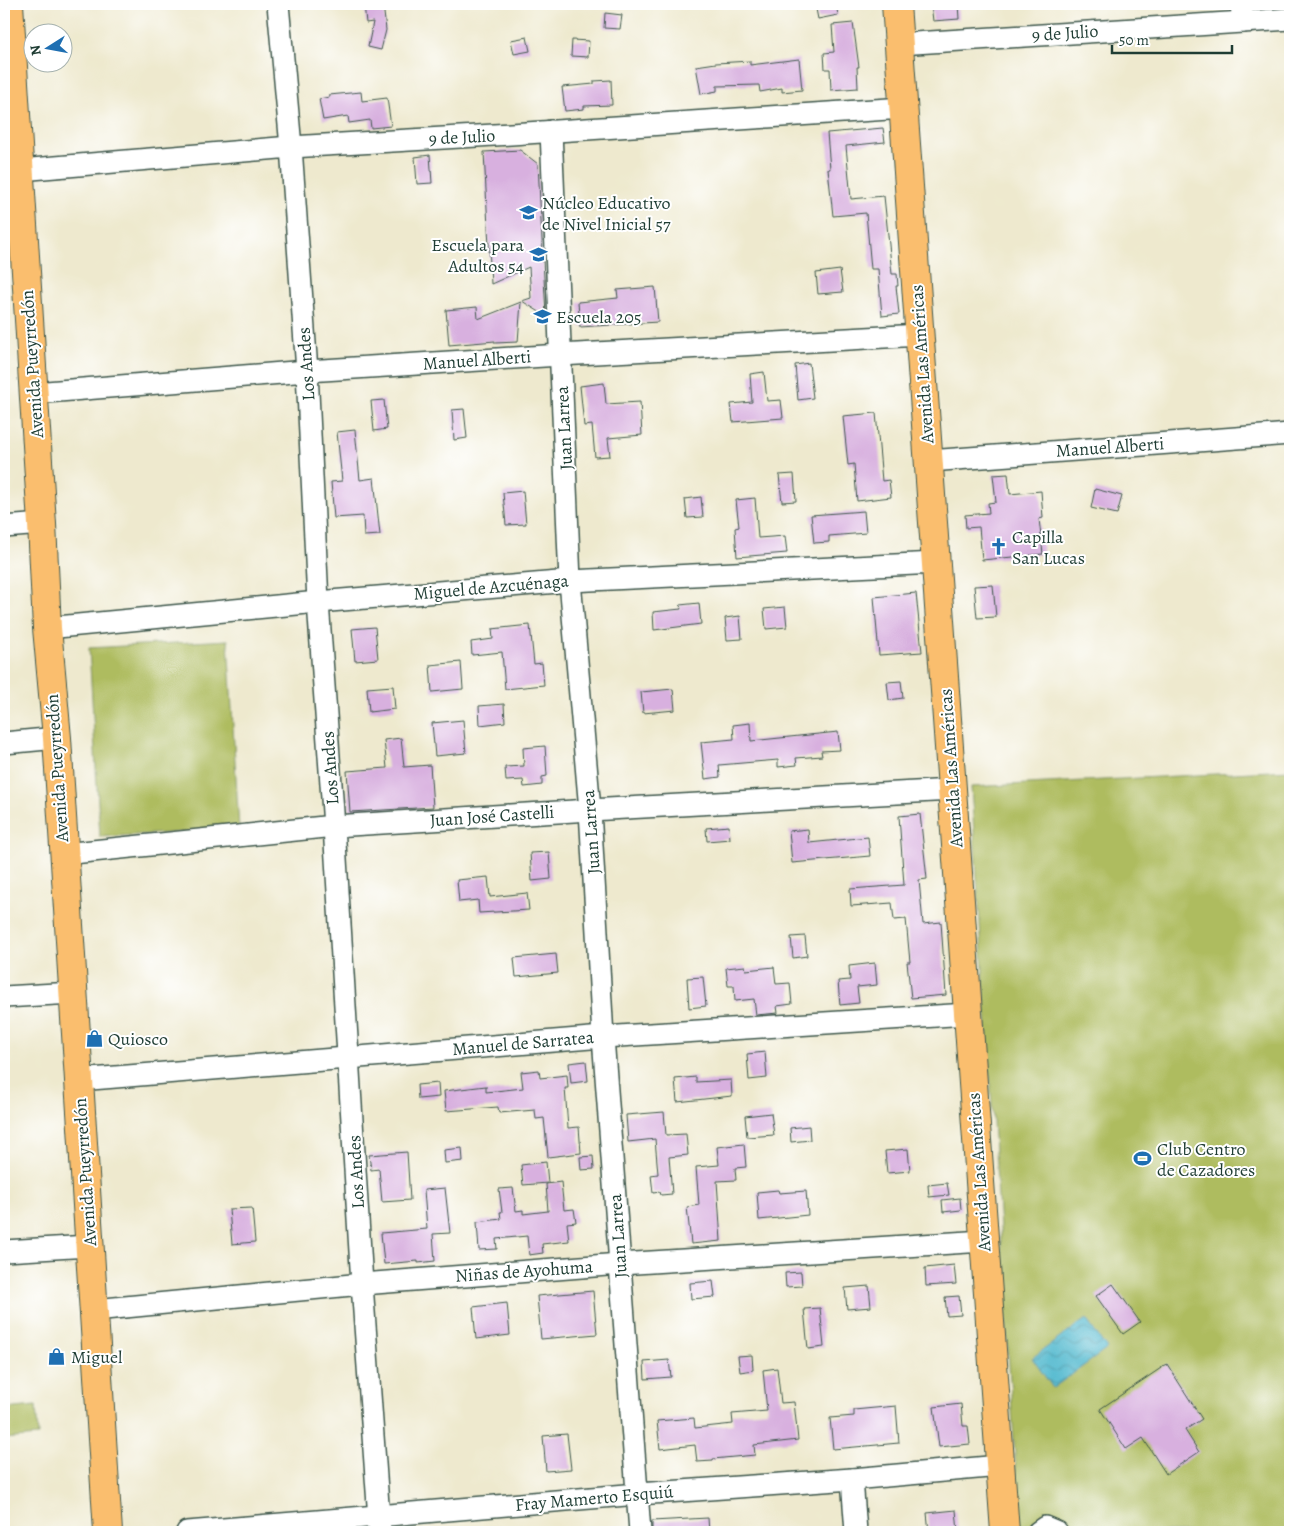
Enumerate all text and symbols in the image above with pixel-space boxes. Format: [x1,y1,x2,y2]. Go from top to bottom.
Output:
street label: 9 de Julio [1031,19,1099,47]
north arrow [22,22,72,72]
scale bar [1112,22,1232,54]
text: 50 m [1119,30,1149,50]
text: N [25,44,46,57]
street label: 9 de Julio [428,123,496,151]
place label: Núcleo Educativo de Nivel Inicial 57 [542,191,671,236]
school or university icon: Núcleo Educativo de Nivel Inicial 57 [518,203,538,223]
place label: Escuela para Adultos 54 [431,233,525,278]
school or university icon: Escuela para Adultos 54 [528,245,548,265]
street label: Avenida Las Américas [904,284,940,445]
street label: Avenida Pueyrredón [15,289,49,440]
place label: Escuela 205 [556,305,642,329]
school or university icon: Escuela 205 [532,307,552,327]
street label: Los Andes [291,326,321,402]
street label: Manuel Alberti [422,344,532,376]
street label: Juan Larrea [550,385,578,471]
street label: Manuel Alberti [1055,431,1165,463]
place label: Capilla San Lucas [1012,525,1085,570]
church icon: Capilla San Lucas [988,537,1008,557]
street label: Miguel de Azcuénaga [412,568,570,606]
street label: Avenida Las Américas [933,688,969,849]
street label: Avenida Pueyrredón [40,693,74,844]
street label: Los Andes [315,730,345,806]
street label: Juan Larrea [576,788,606,875]
street label: Juan José Castelli [429,800,555,832]
street label: Manuel de Sarratea [451,1025,596,1061]
place label: Quiosco [108,1027,168,1051]
shop icon: Quiosco [84,1029,104,1049]
street label: Avenida Las Américas [961,1092,997,1253]
street label: Avenida Pueyrredón [68,1097,102,1248]
street label: Los Andes [342,1134,370,1210]
place label: Club Centro de Cazadores [1157,1137,1255,1182]
sports icon: Club Centro de Cazadores [1133,1149,1153,1169]
street label: Juan Larrea [603,1192,633,1279]
street label: Niñas de Ayohuma [454,1254,594,1288]
place label: Miguel [71,1345,123,1369]
shop icon: Miguel [47,1347,67,1367]
street label: Fray Mamerto Esquiú [514,1479,674,1517]

